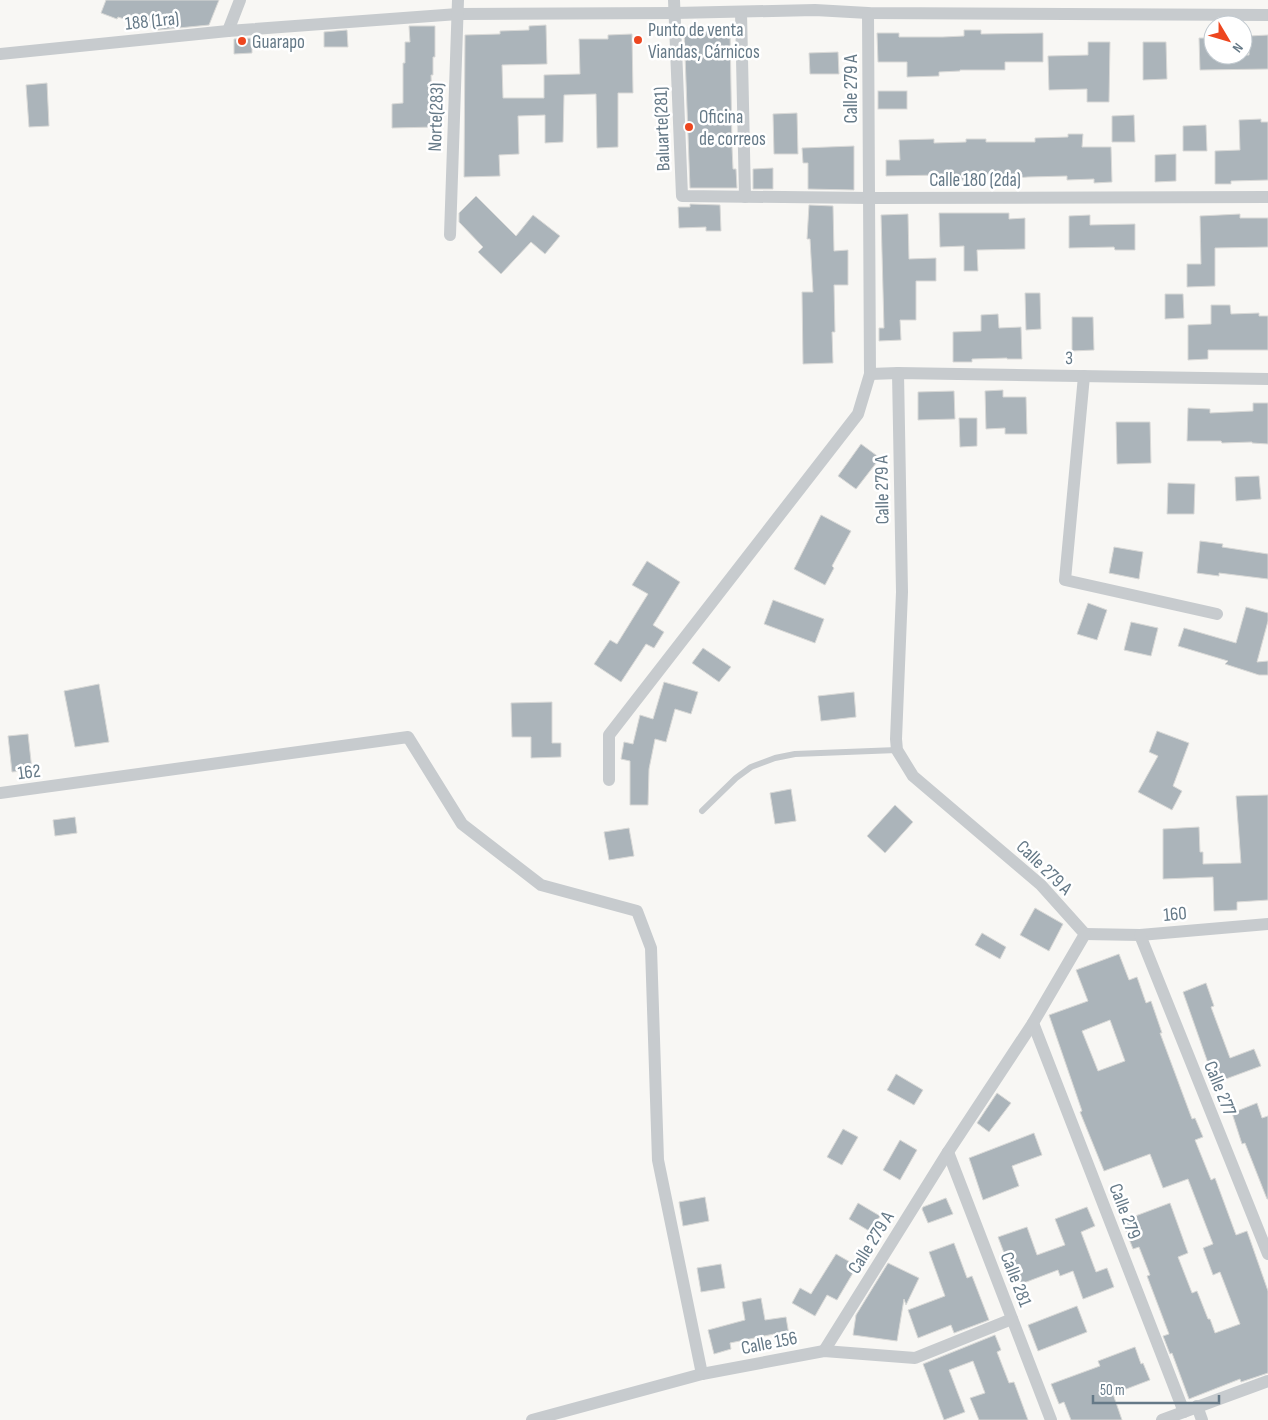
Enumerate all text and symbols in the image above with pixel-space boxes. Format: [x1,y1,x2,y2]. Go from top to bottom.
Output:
street label: 188 (1ra) [124,7,180,36]
north arrow [1203,15,1253,65]
place label: Punto de venta Viandas, Cárnicos [648,19,760,64]
place label: Guarapo [252,31,305,54]
marker: Punto de venta Viandas, Cárnicos [632,34,644,46]
marker: Guarapo [236,35,248,47]
text: N [1229,40,1247,56]
street label: Calle 279 A [840,54,863,123]
street label: Norte(283) [424,82,449,152]
street label: Baluarte(281) [650,86,675,172]
place label: Oficina de correos [699,106,766,151]
marker: Oficina de correos [683,121,695,133]
street label: Calle 180 (2da) [929,169,1021,192]
street label: 3 [1065,347,1073,370]
street label: Calle 279 A [870,454,895,525]
street label: 162 [16,760,42,785]
street label: Calle 279 A [1011,836,1077,901]
street label: 160 [1162,902,1188,927]
street label: Calle 277 [1198,1058,1241,1120]
street label: Calle 279 [1104,1180,1146,1243]
street label: Calle 279 A [843,1207,900,1278]
street label: Calle 281 [995,1249,1037,1310]
street label: Calle 156 [739,1327,799,1360]
scale bar [1093,1372,1219,1404]
text: 50 m [1100,1381,1125,1400]

